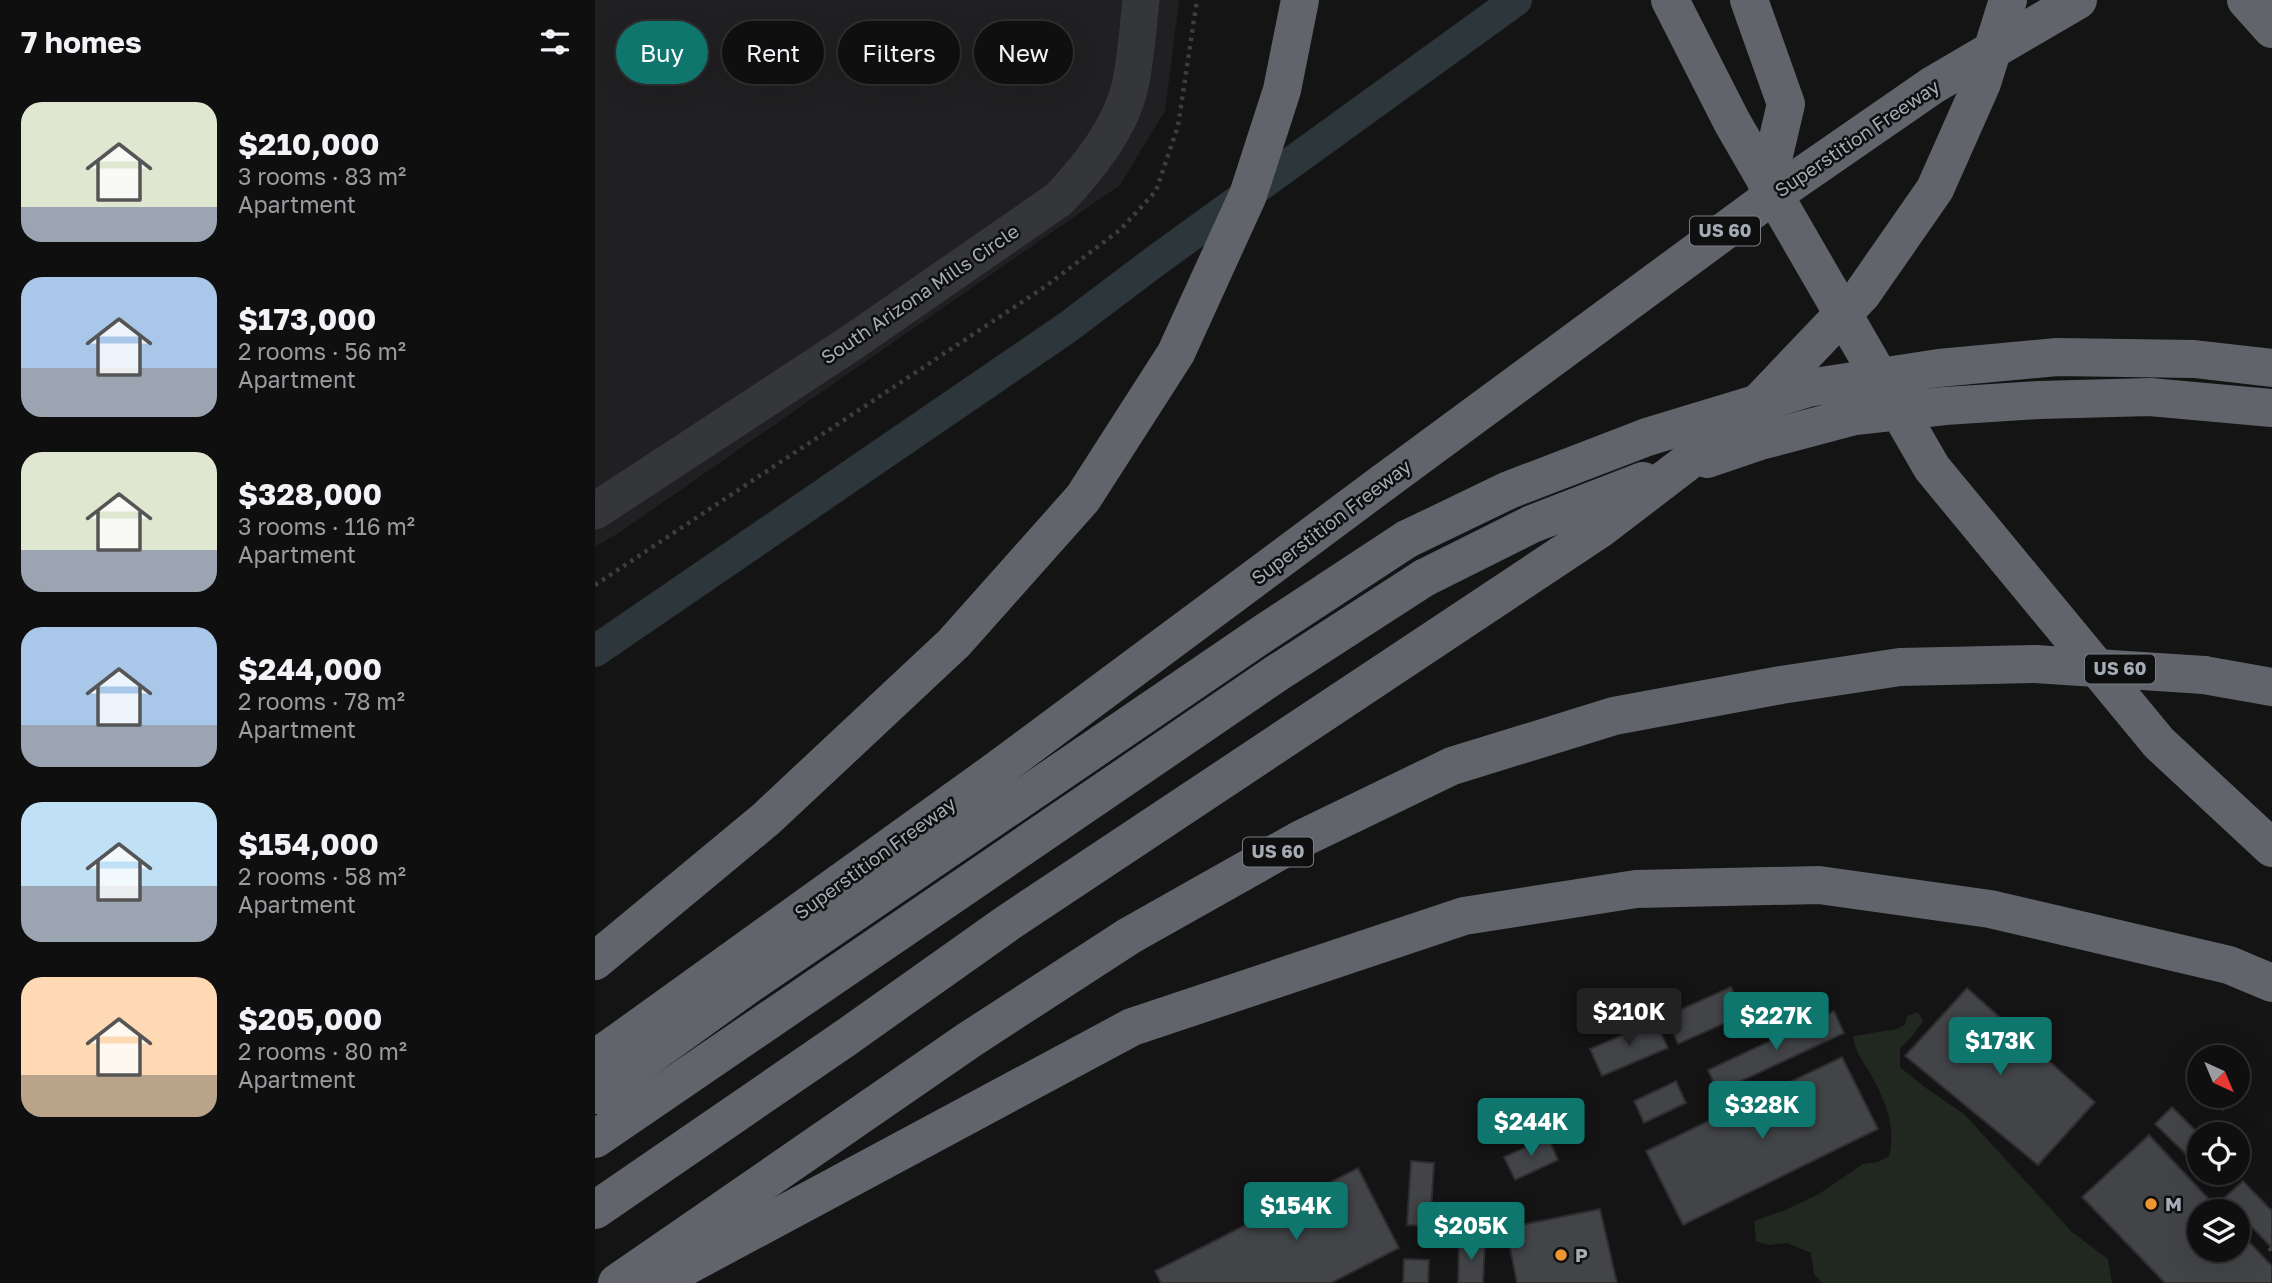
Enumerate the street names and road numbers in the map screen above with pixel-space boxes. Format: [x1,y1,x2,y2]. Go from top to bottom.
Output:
street label: Superstition Freeway [1770,74,1944,201]
road number: US 60 [1690,216,1760,246]
street label: South Arizona Mills Circle [816,219,1023,368]
street label: Superstition Freeway [1247,454,1415,589]
road number: US 60 [2085,654,2155,684]
street label: Superstition Freeway [790,791,960,924]
road number: US 60 [1243,838,1313,866]

